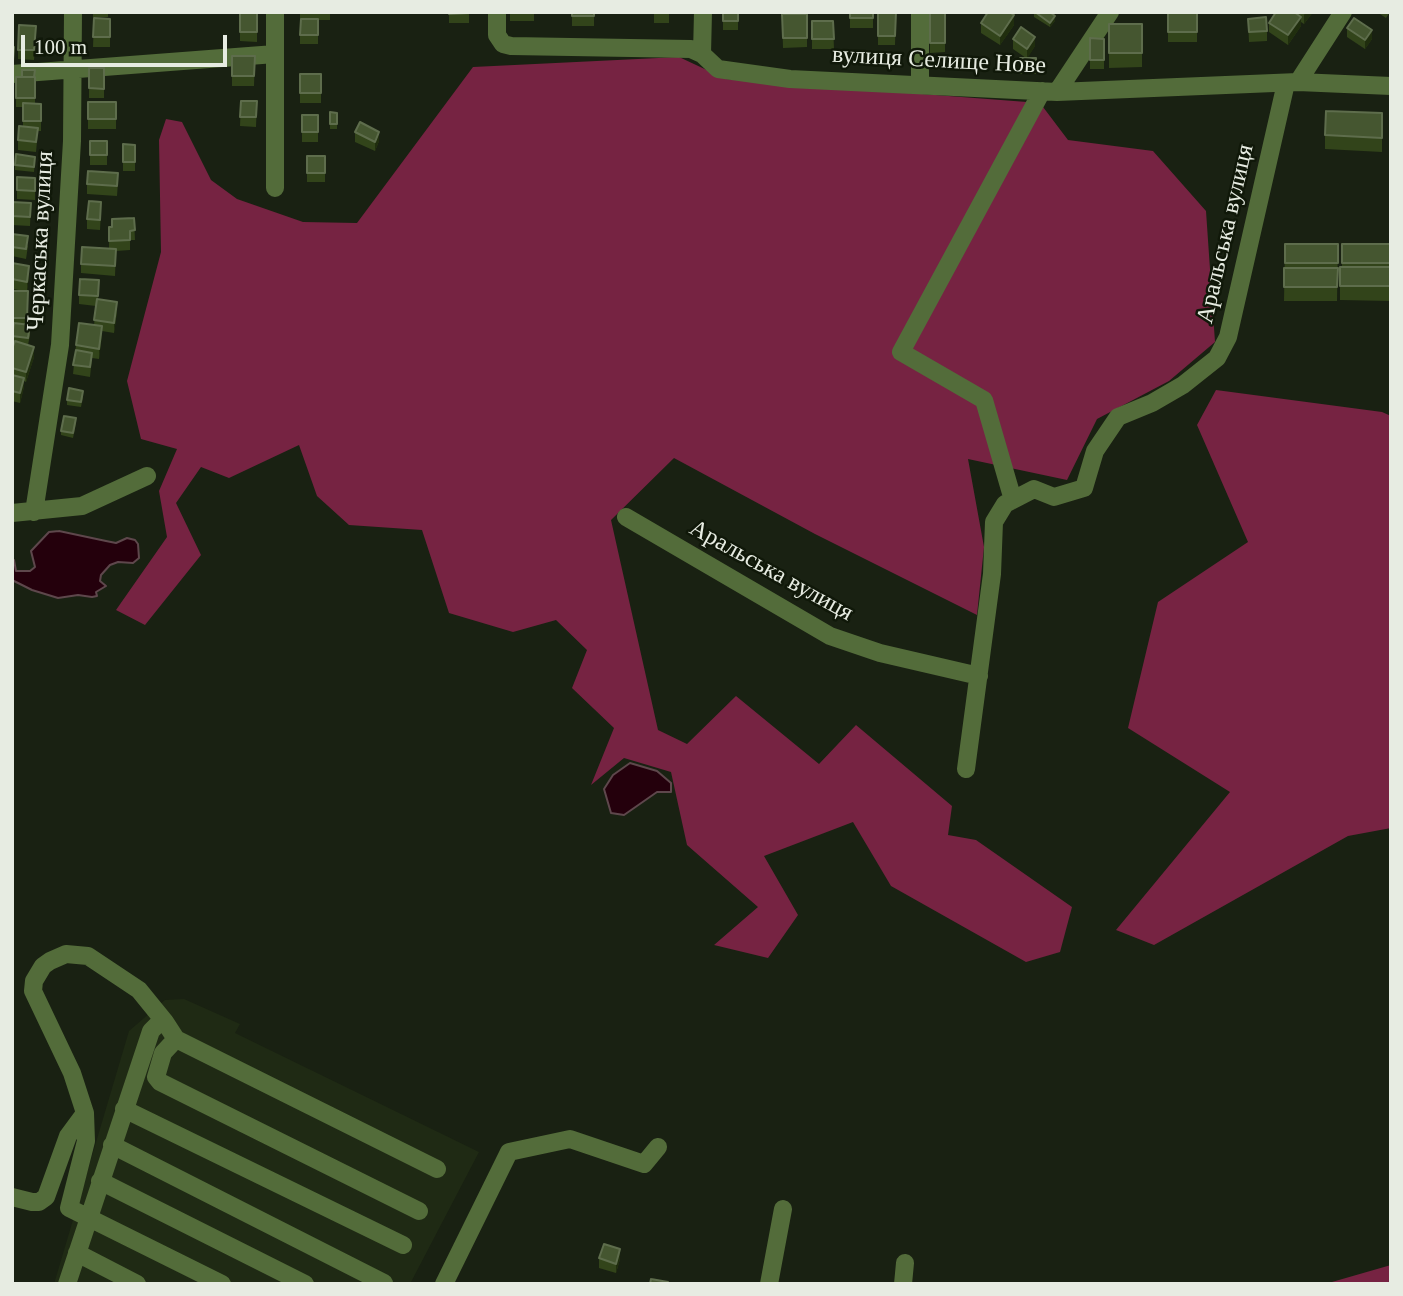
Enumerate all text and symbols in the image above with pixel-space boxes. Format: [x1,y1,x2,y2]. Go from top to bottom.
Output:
scale bar [24,21,231,65]
text: 100 m [34,35,87,59]
street label: вулиця Селище Нове [831,41,1047,81]
street label: Аральська вулиця [1191,142,1261,326]
street label: Черкаська вулиця [22,150,60,332]
street label: Аральська вулиця [684,514,858,628]

